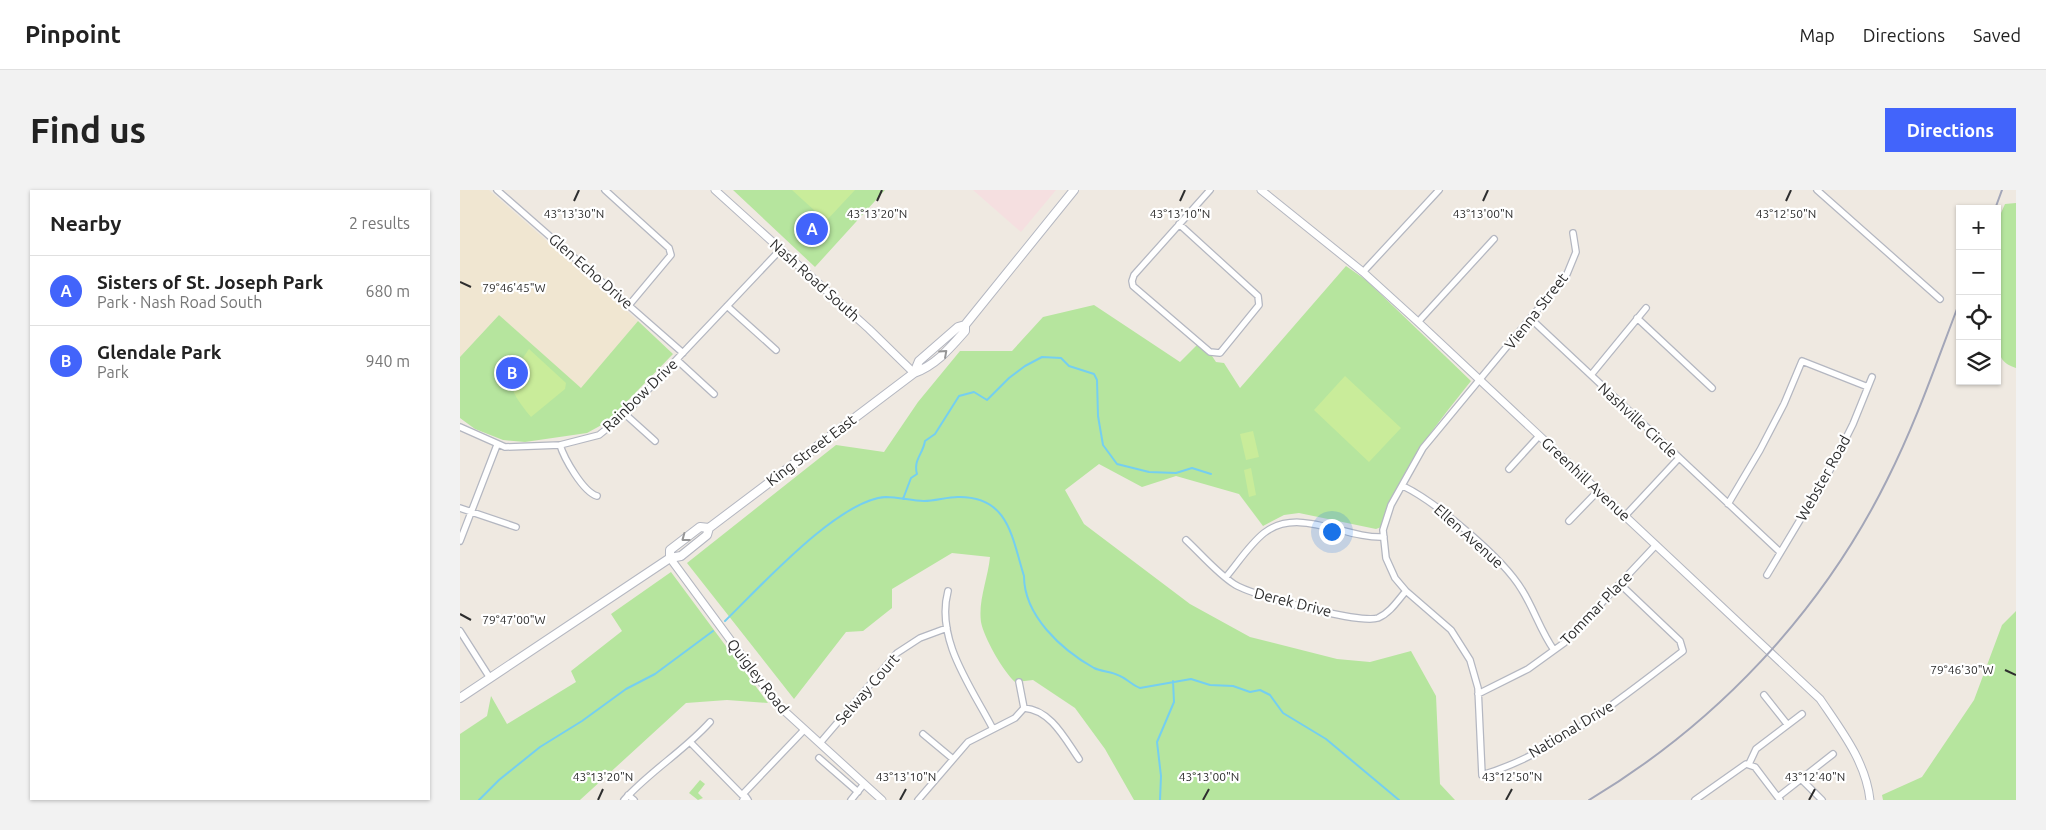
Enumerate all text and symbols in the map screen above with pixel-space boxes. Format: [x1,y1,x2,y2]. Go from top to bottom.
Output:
text: Pinpoint [25,21,121,48]
text: Map [1799,25,1835,45]
text: Directions [1863,25,1945,45]
text: Saved [1973,25,2021,45]
button: Directions [1885,108,2016,152]
text: Find us [30,110,146,150]
map controls [1956,205,2001,385]
button: + [1956,205,2001,250]
text: 43°13'30"N [544,207,604,220]
text: 43°13'20"N [847,207,907,220]
text: 43°13'10"N [1150,207,1210,220]
text: 43°13'00"N [1453,207,1513,220]
text: 43°12'50"N [1756,207,1816,220]
pin: A [796,210,828,248]
text: Nearby [50,211,121,235]
text: 2 results [349,214,410,232]
street label: Glen Echo Drive [546,230,636,312]
street label: Nash Road South [767,235,863,325]
button: − [1956,250,2001,295]
street label: Vienna Street [1501,269,1571,353]
text: Sisters of St. Joseph Park [97,271,323,293]
text: 79°46'45"W [482,281,546,294]
text: A [60,282,72,300]
text: 680 m [365,282,410,300]
text: Park · Nash Road South [97,293,262,311]
button: locate [1956,295,2001,340]
button: layers [1956,340,2001,385]
text: Glendale Park [97,341,221,363]
one-way arrow [939,350,948,359]
text: B [61,352,71,370]
text: 940 m [365,352,410,370]
pin: B [496,354,528,392]
street label: Rainbow Drive [599,355,681,435]
text: Park [97,363,129,381]
street label: Nashville Circle [1595,379,1681,461]
street label: King Street East [763,411,859,489]
street label: Webster Road [1793,432,1853,524]
street label: Greenhill Avenue [1538,434,1634,524]
street label: Ellen Avenue [1431,501,1507,571]
your location [1319,519,1345,545]
one-way arrow [682,533,691,541]
street label: Tommar Place [1557,568,1635,648]
street label: Derek Drive [1252,584,1334,620]
text: 79°47'00"W [482,613,546,626]
street label: Quigley Road [724,635,792,717]
street label: Selway Court [832,650,902,728]
text: 79°46'30"W [1930,663,1994,676]
street label: National Drive [1526,697,1616,761]
text: 43°13'20"N [573,770,633,783]
text: 43°13'10"N [876,770,936,783]
text: 43°13'00"N [1179,770,1239,783]
text: 43°12'50"N [1482,770,1542,783]
text: 43°12'40"N [1785,770,1845,783]

